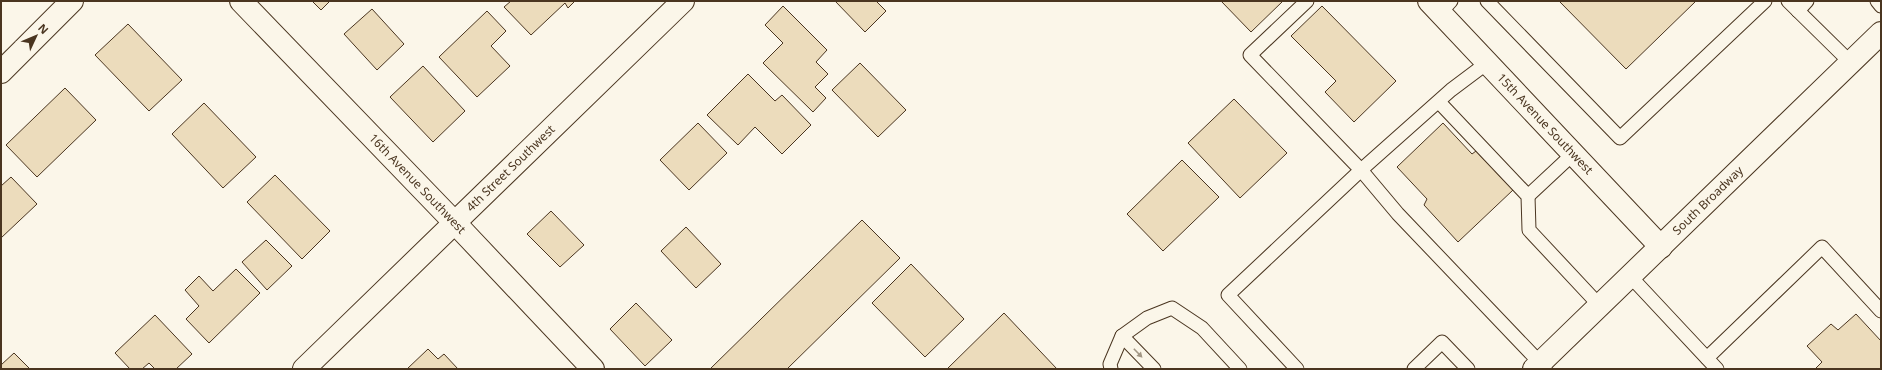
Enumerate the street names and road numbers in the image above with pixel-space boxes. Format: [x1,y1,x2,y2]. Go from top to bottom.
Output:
street label: 15th Avenue Southwest [1493,69,1598,178]
street label: 4th Street Southwest [462,120,559,215]
street label: 16th Avenue Southwest [365,130,470,238]
street label: South Broadway [1668,161,1747,239]

